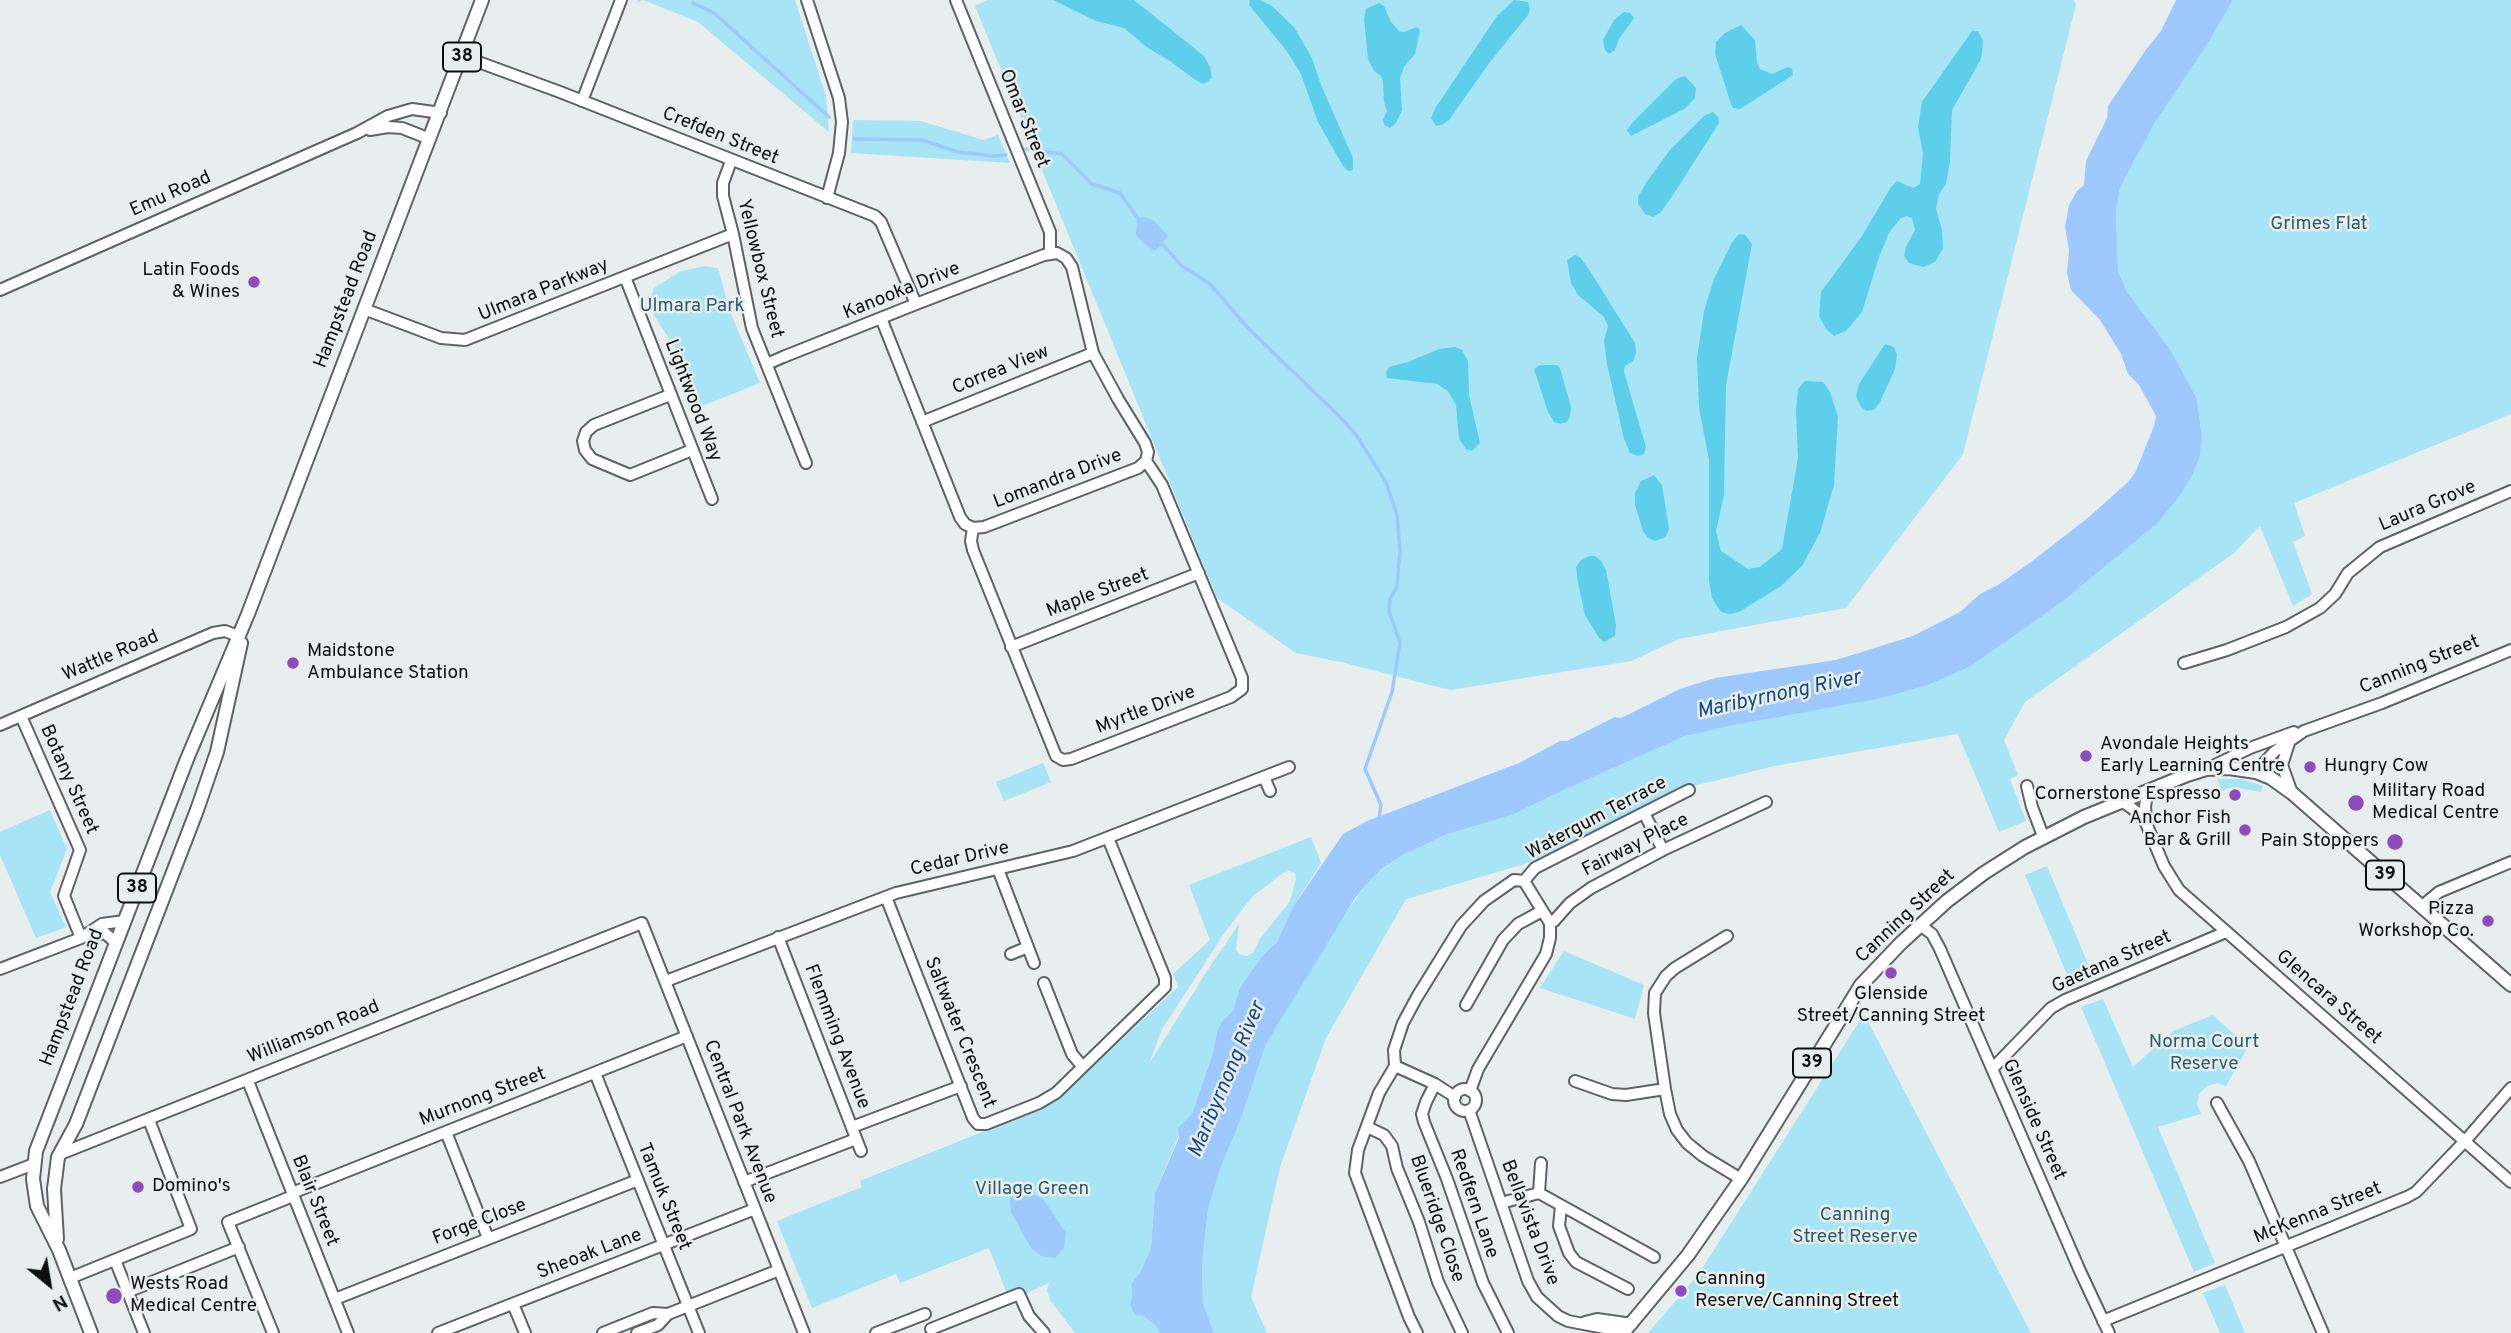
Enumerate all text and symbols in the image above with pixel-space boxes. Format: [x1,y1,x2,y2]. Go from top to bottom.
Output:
road number: 38 [443,42,481,72]
street label: Omar Street [993,66,1053,172]
street label: Crefden Street [658,103,782,171]
street label: Emu Road [127,167,215,223]
street label: Yellowbox Street [731,197,787,341]
park label: Grimes Flat [2270,214,2368,236]
street label: Hampstead Road [310,228,384,372]
street label: Ulmara Parkway [476,255,612,327]
street label: Kanooka Drive [840,258,964,326]
place label: Latin Foods & Wines [142,260,240,304]
marker: Latin Foods & Wines [246,274,262,290]
park label: Ulmara Park [639,296,745,318]
street label: Lightwood Way [658,337,726,465]
street label: Correa View [949,341,1053,401]
street label: Lomandra Drive [991,445,1125,515]
street label: Laura Grove [2376,476,2480,538]
street label: Maple Street [1044,564,1152,624]
street label: Wattle Road [59,626,163,688]
street label: Canning Street [2357,632,2483,700]
place label: Maidstone Ambulance Station [307,641,469,685]
marker: Maidstone Ambulance Station [285,655,301,671]
water label: Maribyrnong River [1695,666,1863,726]
street label: Myrtle Drive [1093,682,1199,740]
street label: Botany Street [34,722,102,838]
place label: Avondale Heights Early Learning Centre [2100,734,2285,778]
marker: Avondale Heights Early Learning Centre [2078,748,2094,764]
place label: Hungry Cow [2324,756,2428,778]
marker: Hungry Cow [2302,759,2318,775]
street label: Watergum Terrace [1523,772,1671,866]
place label: Military Road Medical Centre [2372,781,2499,825]
place label: Cornerstone Espresso [2035,784,2221,806]
marker: Cornerstone Espresso [2227,787,2243,803]
marker: Military Road Medical Centre [2346,793,2366,813]
place label: Anchor Fish Bar & Grill [2129,808,2231,852]
street label: Fairway Place [1579,809,1693,883]
marker: Anchor Fish Bar & Grill [2237,822,2253,838]
place label: Pain Stoppers [2261,831,2379,853]
marker: Pain Stoppers [2385,832,2405,852]
street label: Cedar Drive [908,838,1012,882]
road number: 39 [2366,860,2404,890]
street label: Canning Street [1852,865,1960,969]
road number: 38 [118,874,156,903]
place label: Pizza Workshop Co. [2358,899,2474,943]
marker: Pizza Workshop Co. [2480,913,2496,929]
street label: Hampstead Road [36,926,110,1070]
street label: Gaetana Street [2049,927,2175,999]
street label: Glencara Street [2270,946,2386,1050]
street label: Saltwater Crescent [918,954,1000,1112]
street label: Flemming Avenue [798,962,874,1112]
marker: Glenside Street/Canning Street [1883,965,1899,981]
place label: Glenside Street/Canning Street [1797,984,1985,1028]
street label: Williamson Road [245,996,383,1070]
water label: Maribyrnong River [1184,998,1272,1162]
park label: Norma Court Reserve [2149,1032,2259,1076]
street label: Central Park Avenue [697,1037,781,1207]
road number: 39 [1793,1048,1831,1078]
street label: Glenside Street [1996,1056,2070,1184]
street label: Murnong Street [417,1063,549,1133]
street label: Tamuk Street [631,1140,695,1254]
street label: Redfern Lane [1444,1146,1502,1262]
street label: Blair Street [285,1152,343,1250]
street label: Blueridge Close [1404,1152,1468,1286]
street label: Bellavista Drive [1495,1157,1563,1289]
place label: Domino's [152,1176,231,1198]
street label: McKenna Street [2251,1178,2385,1250]
marker: Domino's [130,1179,146,1195]
park label: Village Green [975,1179,1089,1201]
street label: Forge Close [430,1195,530,1251]
park label: Canning Street Reserve [1792,1205,1918,1249]
street label: Sheoak Lane [534,1225,646,1285]
north arrow [14,1249,84,1319]
place label: Canning Reserve/Canning Street [1695,1269,1899,1313]
place label: Wests Road Medical Centre [130,1274,257,1318]
marker: Canning Reserve/Canning Street [1673,1283,1689,1299]
marker: Wests Road Medical Centre [104,1286,124,1306]
text: N [48,1288,71,1316]

